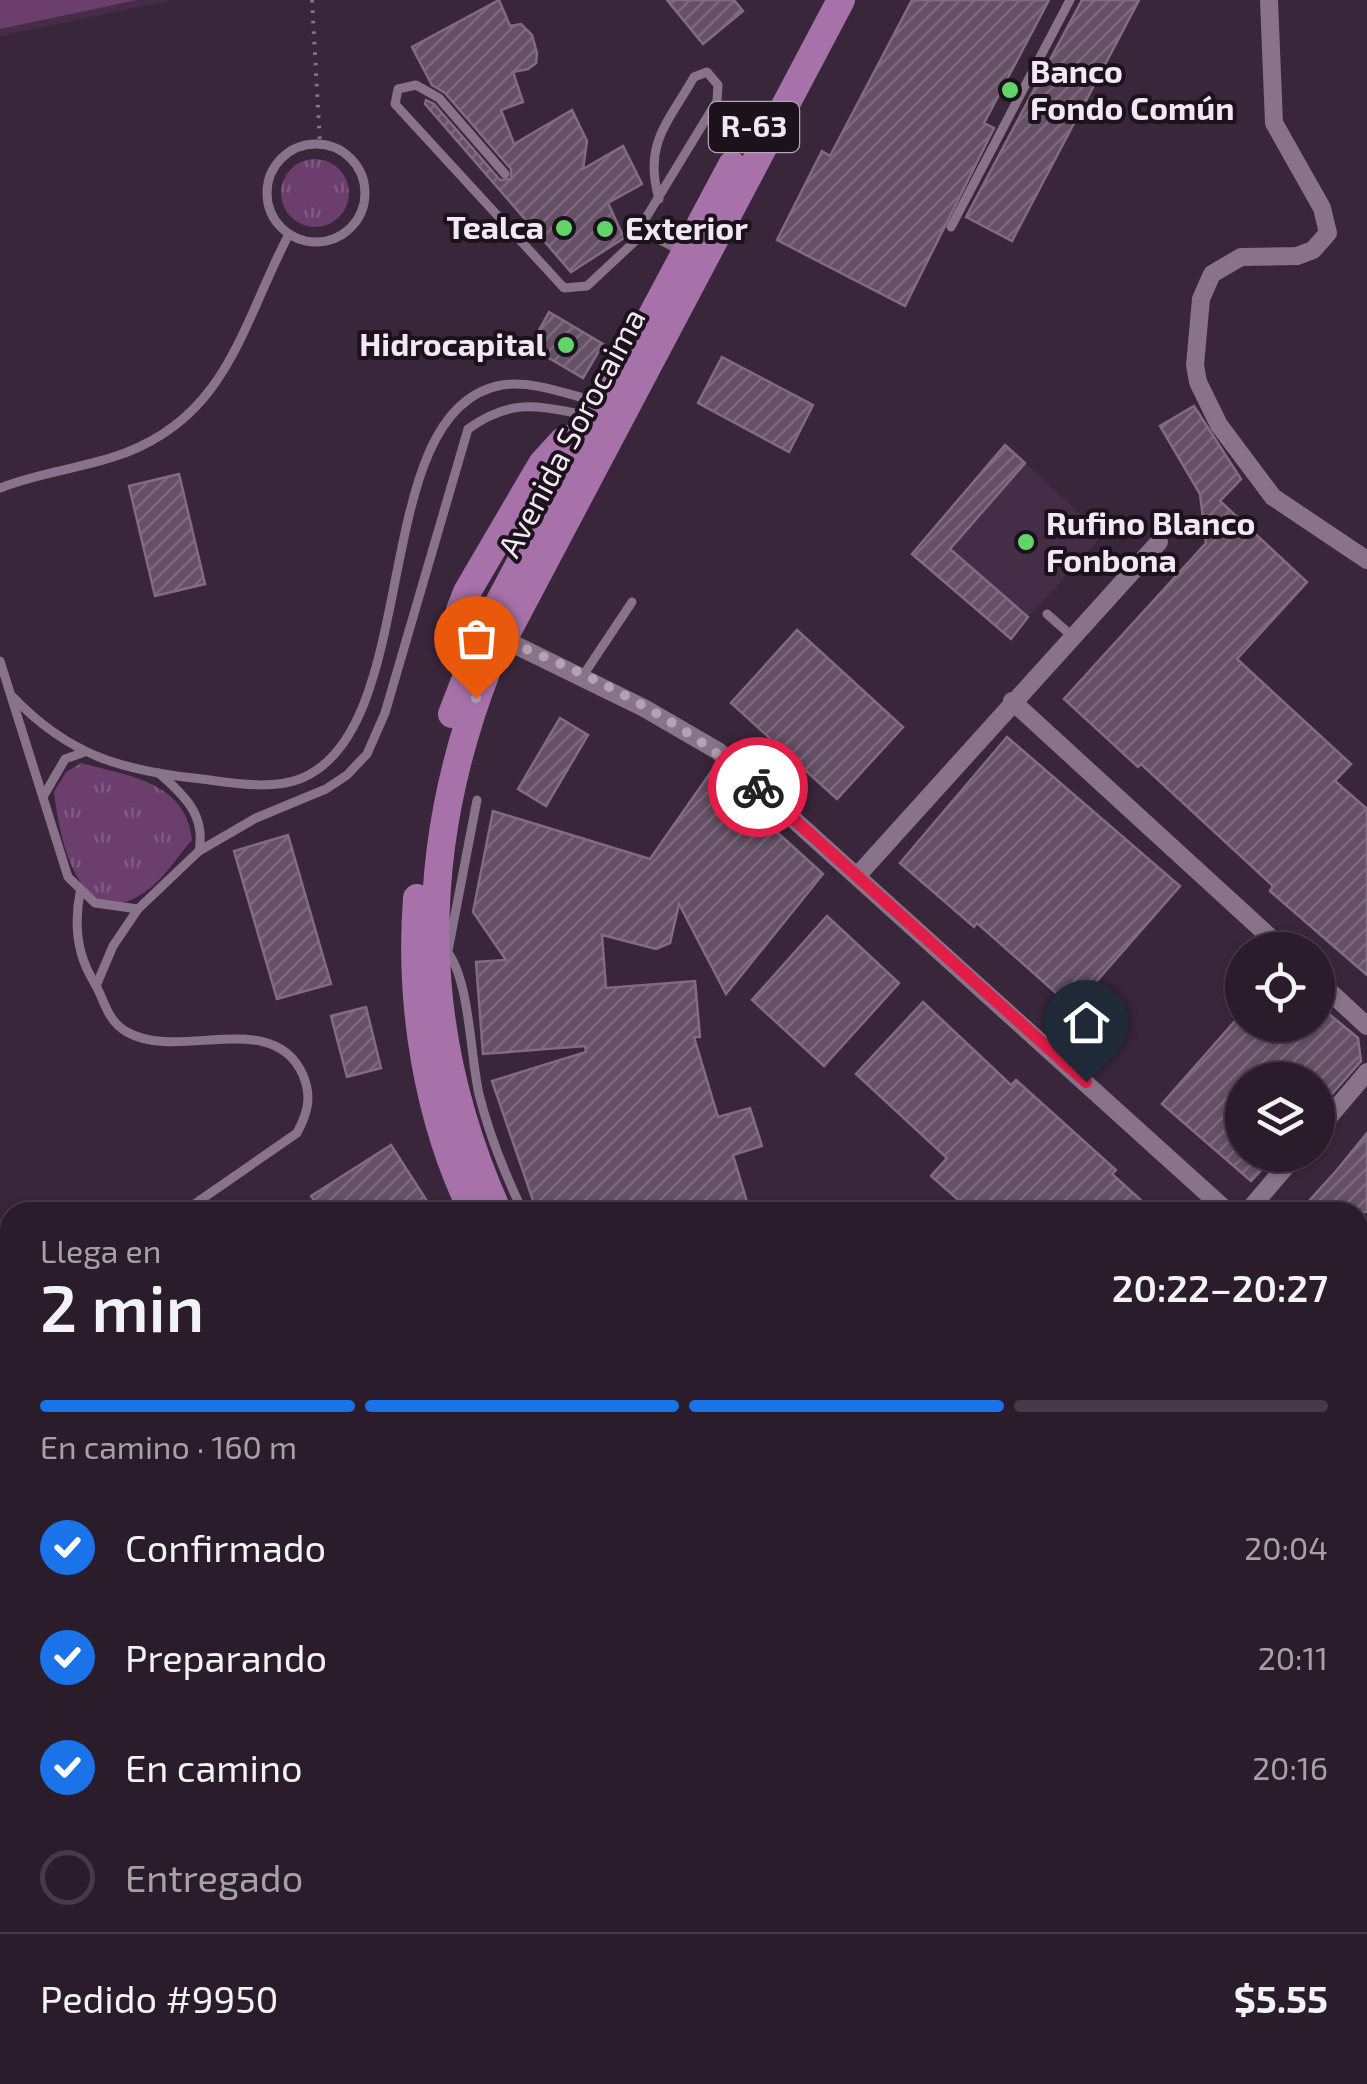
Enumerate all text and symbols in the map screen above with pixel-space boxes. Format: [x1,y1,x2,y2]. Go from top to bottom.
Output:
place label: Banco Fondo Común [1030,51,1234,126]
marker: Banco Fondo Común [999,79,1021,101]
road number: R-63 [709,102,799,152]
place label: Tealca [447,207,544,245]
place label: Exterior [625,208,748,246]
marker: Tealca [553,217,575,239]
marker: Exterior [594,218,616,240]
street label: Avenida Sorocaima [489,301,652,563]
place label: Hidrocapital [359,324,546,362]
marker: Hidrocapital [555,334,577,356]
place label: Rufino Blanco Fonbona [1046,503,1255,578]
marker: Rufino Blanco Fonbona [1015,531,1037,553]
pin [434,596,519,699]
icon: bag [449,611,504,666]
courier [708,737,808,837]
icon: bike [731,760,786,815]
map controls [1225,932,1335,1172]
button: locate [1225,932,1335,1042]
pin [1044,980,1129,1083]
icon: home [1059,995,1114,1050]
button: layers [1225,1062,1335,1172]
text: Llega en [40,1231,161,1269]
text: 20:22–20:27 [1112,1264,1328,1310]
text: 2 min [40,1267,204,1345]
text: En camino · 160 m [40,1427,297,1465]
icon: check [40,1520,95,1575]
text: Confirmado [125,1524,326,1570]
text: 20:04 [1244,1528,1328,1566]
icon: check [40,1630,95,1685]
text: Preparando [125,1634,327,1680]
text: 20:11 [1258,1638,1328,1676]
icon: check [40,1740,95,1795]
text: En camino [125,1744,303,1790]
text: 20:16 [1252,1748,1328,1786]
text: Entregado [125,1854,303,1900]
text: Pedido #9950 [40,1975,278,2021]
text: $5.55 [1234,1975,1328,2021]

